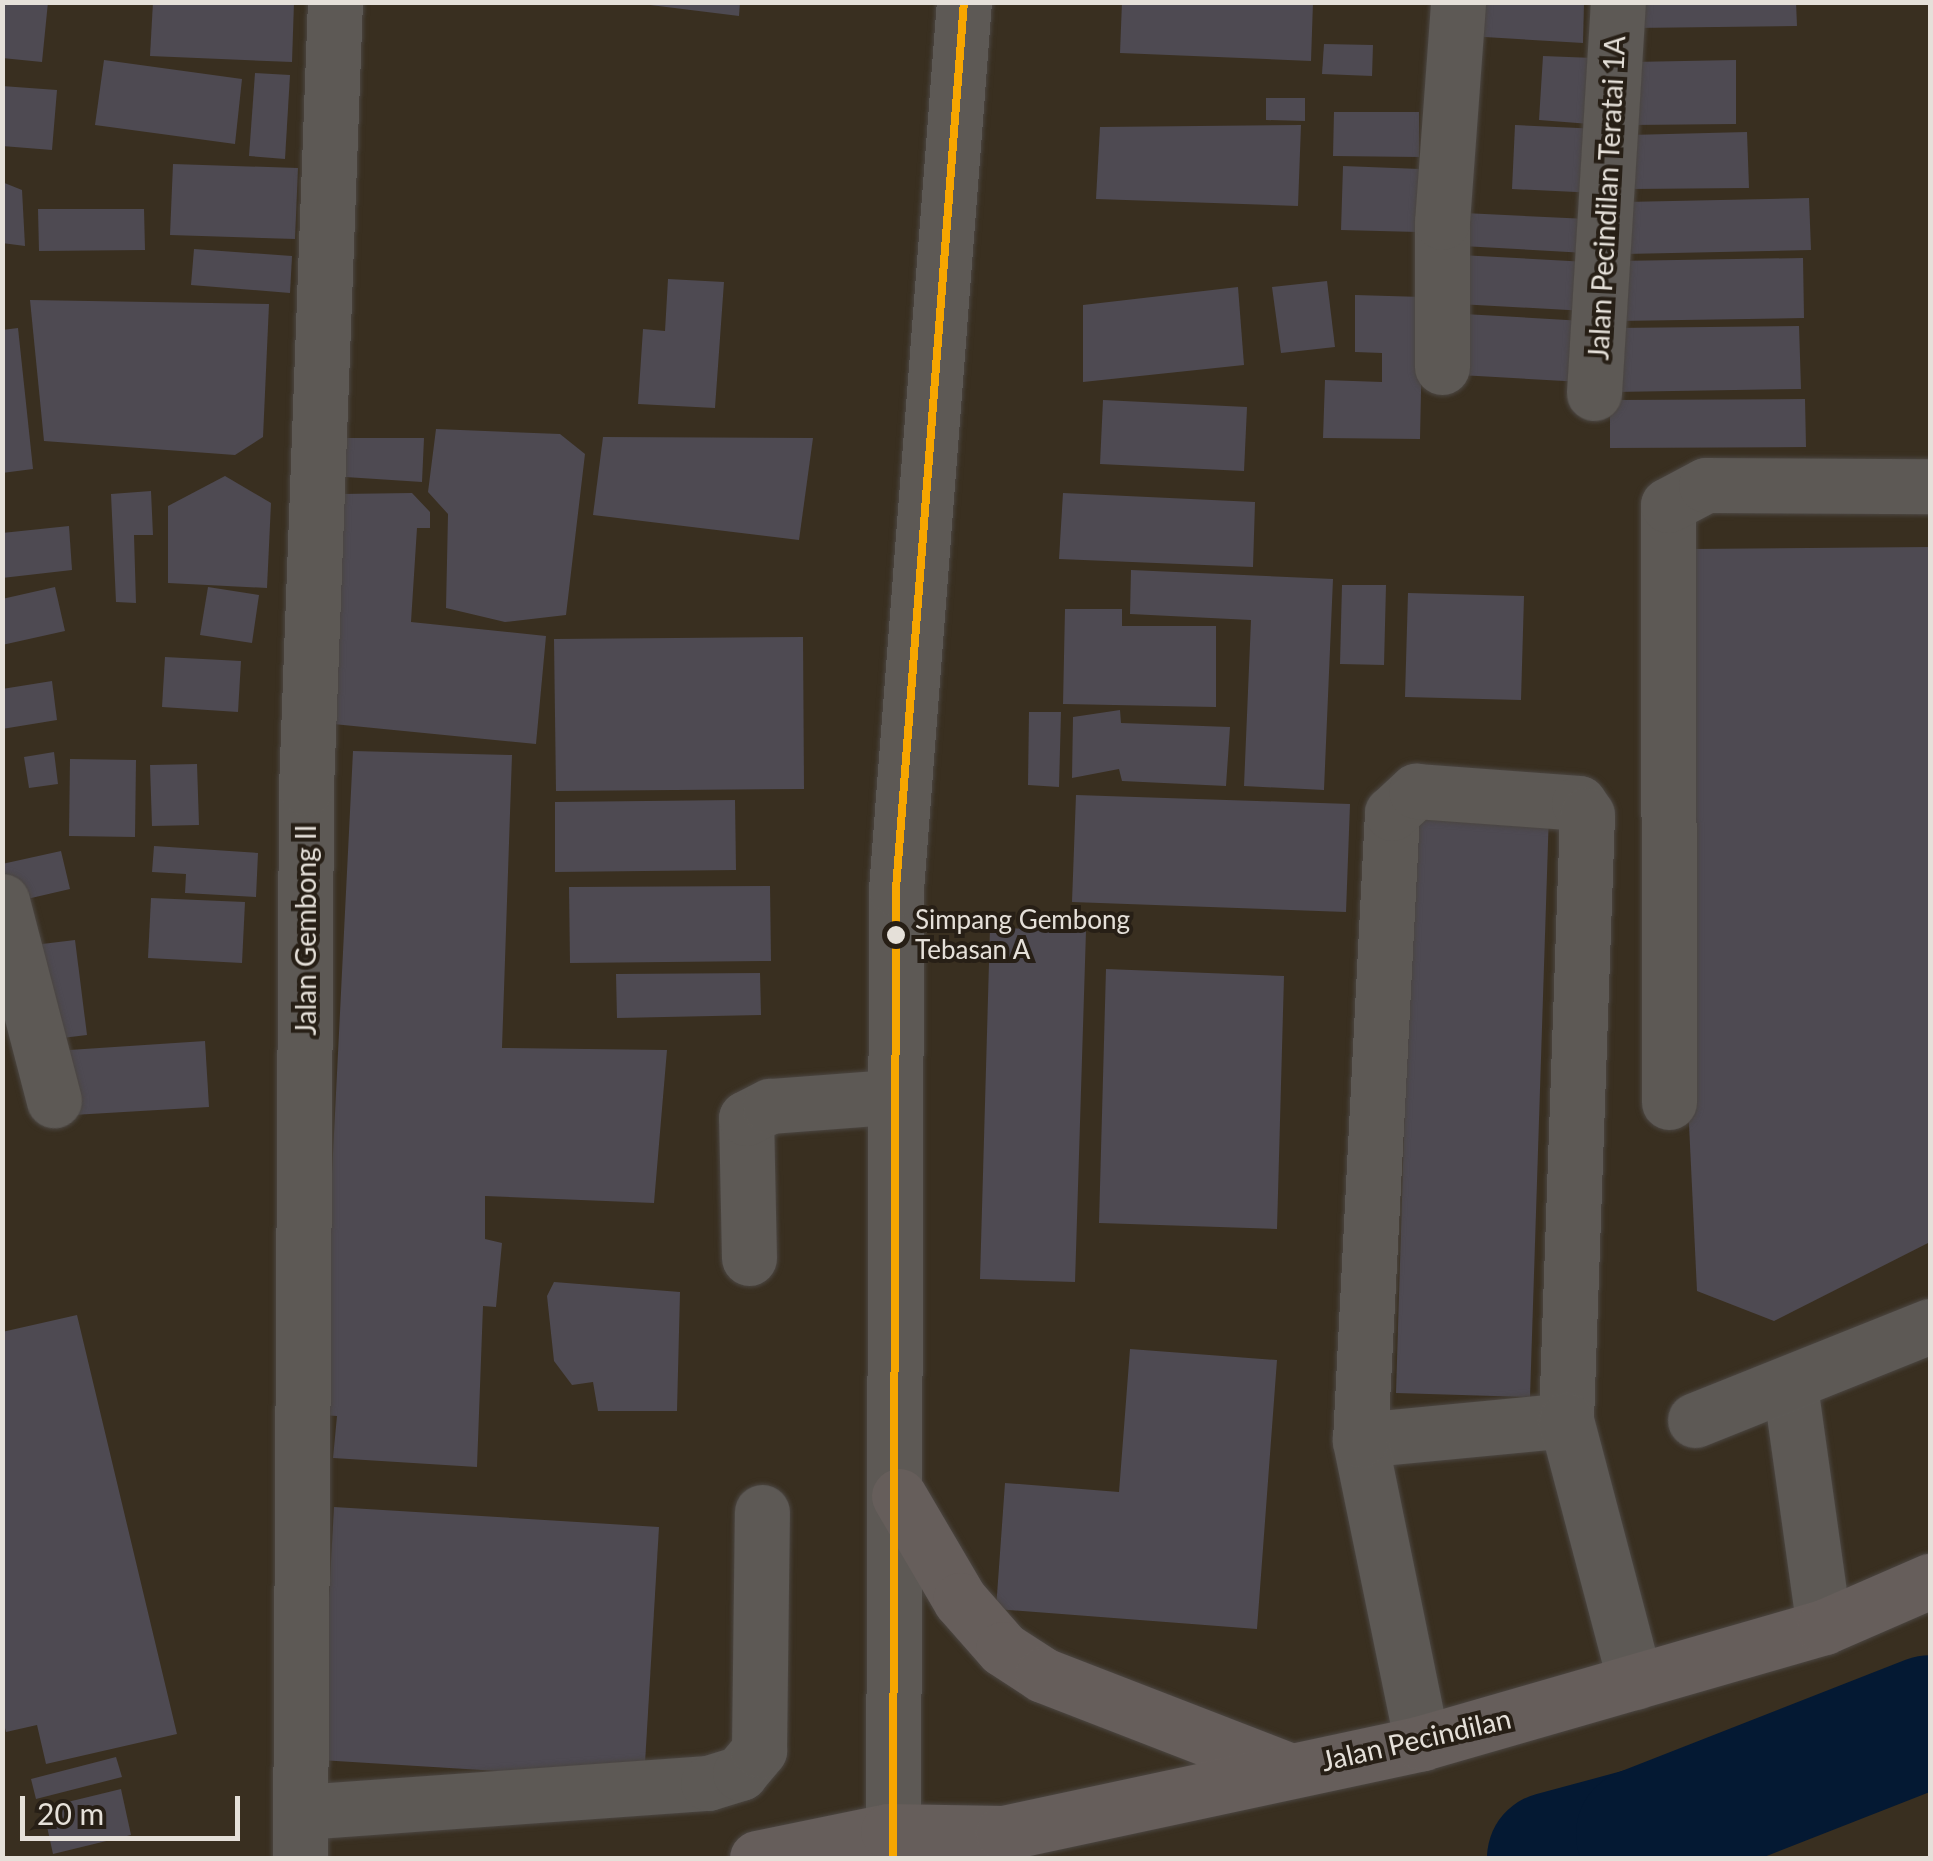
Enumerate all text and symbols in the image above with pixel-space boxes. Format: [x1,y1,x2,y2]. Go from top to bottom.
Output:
street label: Jalan Pecindilan Teratai 1A [1581,35,1631,361]
street label: Jalan Gembong II [288,824,322,1036]
place label: Simpang Gembong Tebasan A [915,904,1130,966]
marker: Simpang Gembong Tebasan A [886,925,906,945]
street label: Jalan Pecindilan [1318,1701,1514,1777]
scale bar [25,1776,245,1838]
text: 20 m [37,1795,104,1831]

